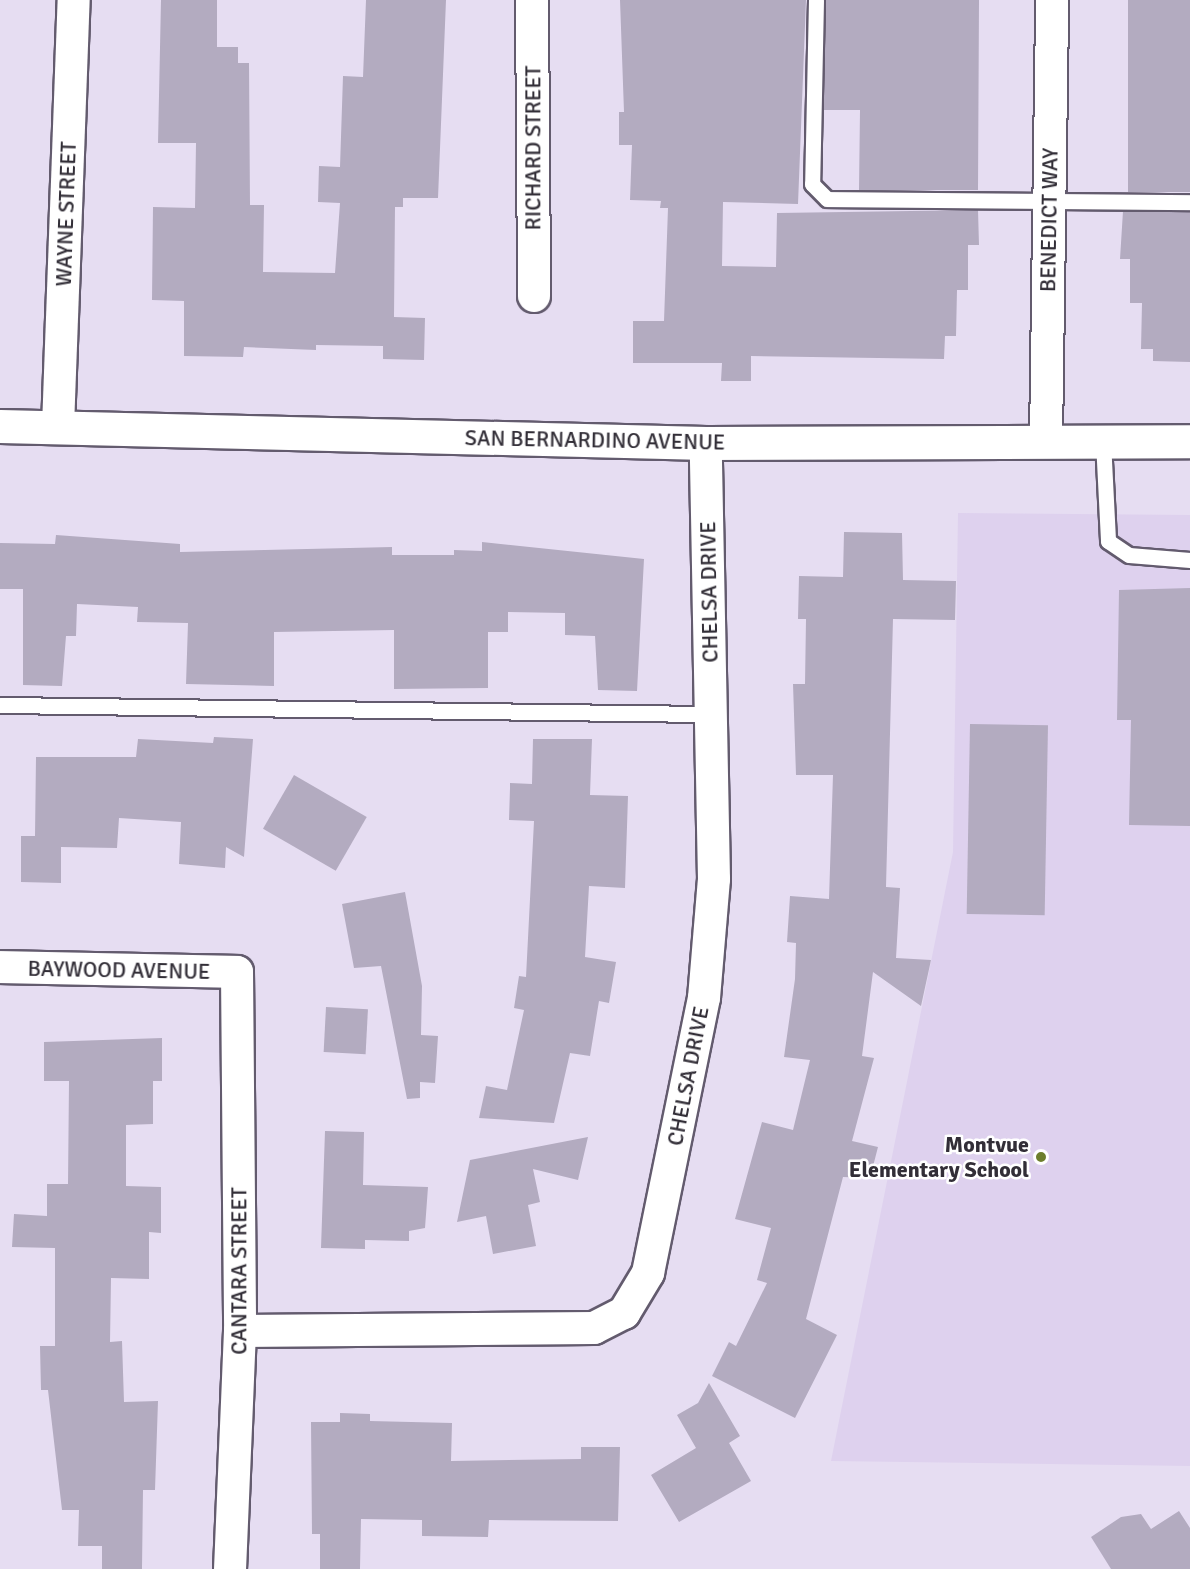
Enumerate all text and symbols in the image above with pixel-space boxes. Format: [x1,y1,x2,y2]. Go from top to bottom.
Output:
street label: RICHARD STREET [520,66,546,230]
street label: WAYNE STREET [50,141,82,287]
street label: BENEDICT WAY [1035,148,1063,292]
street label: SAN BERNARDINO AVENUE [465,425,725,455]
street label: CHELSA DRIVE [695,521,723,663]
street label: BAYWOOD AVENUE [27,955,211,985]
street label: CHELSA DRIVE [662,1004,714,1148]
place label: Montvue Elementary School [849,1131,1029,1182]
marker: Montvue Elementary School [1034,1150,1048,1164]
street label: CANTARA STREET [226,1187,252,1355]

